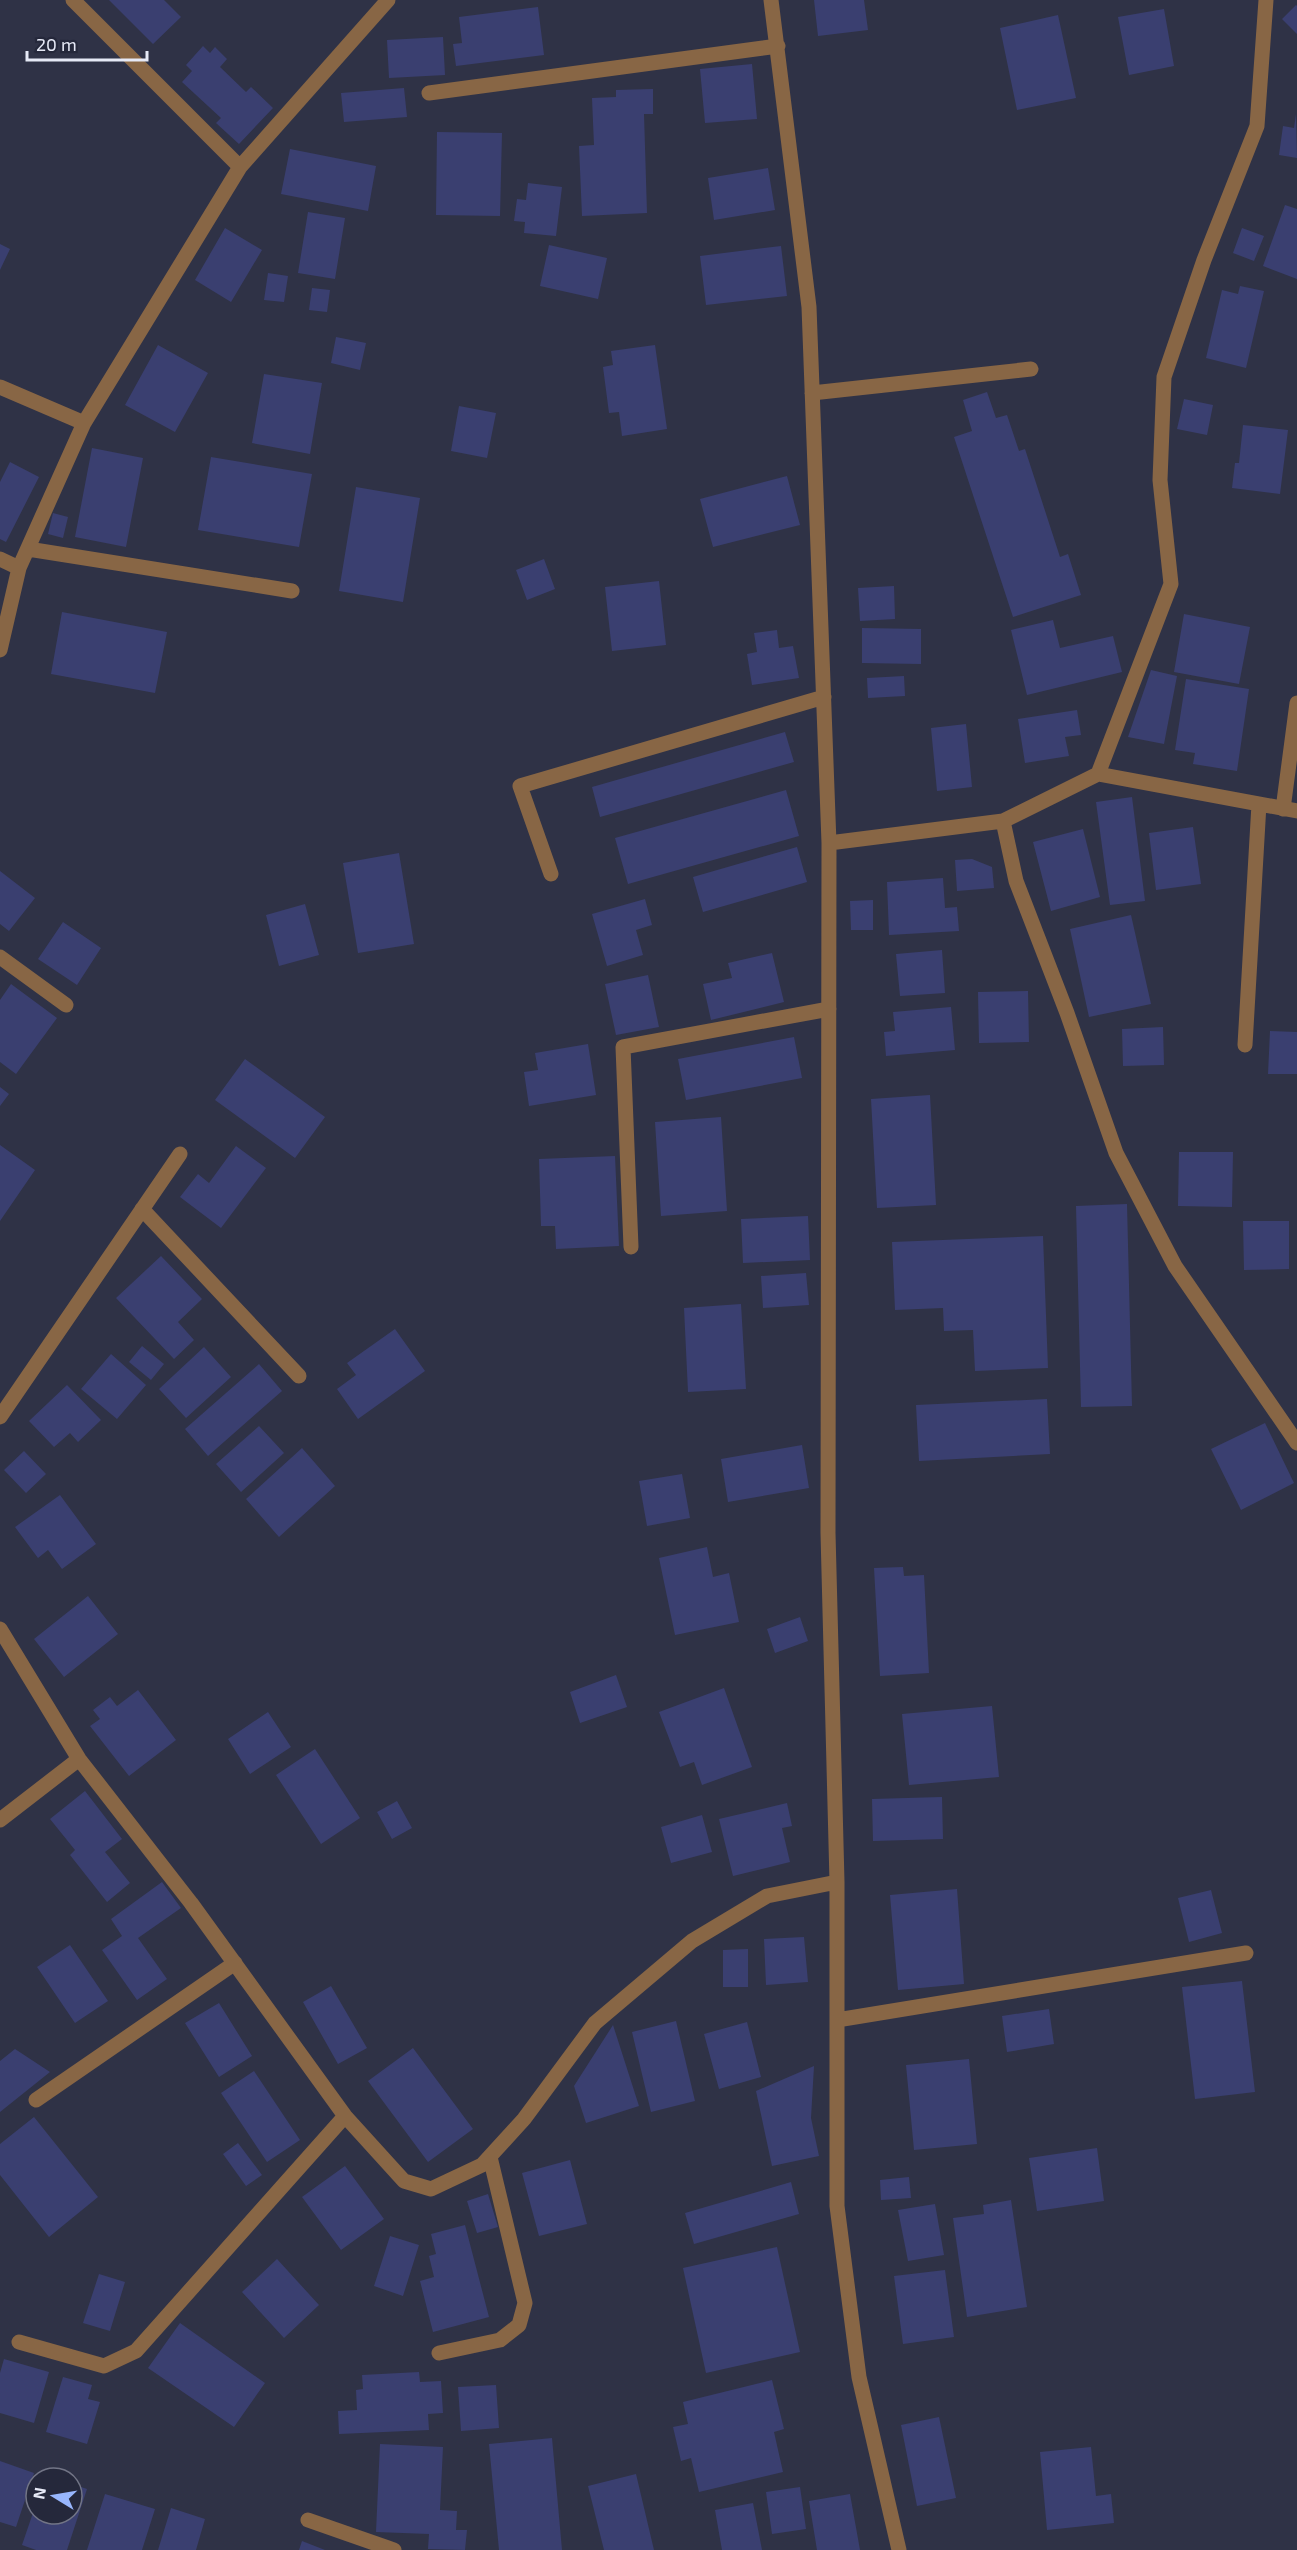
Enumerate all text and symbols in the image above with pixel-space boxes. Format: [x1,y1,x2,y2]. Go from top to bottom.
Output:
scale bar [27,24,147,62]
text: 20 m [36,33,77,55]
north arrow [24,2466,84,2526]
text: N [28,2486,49,2501]

